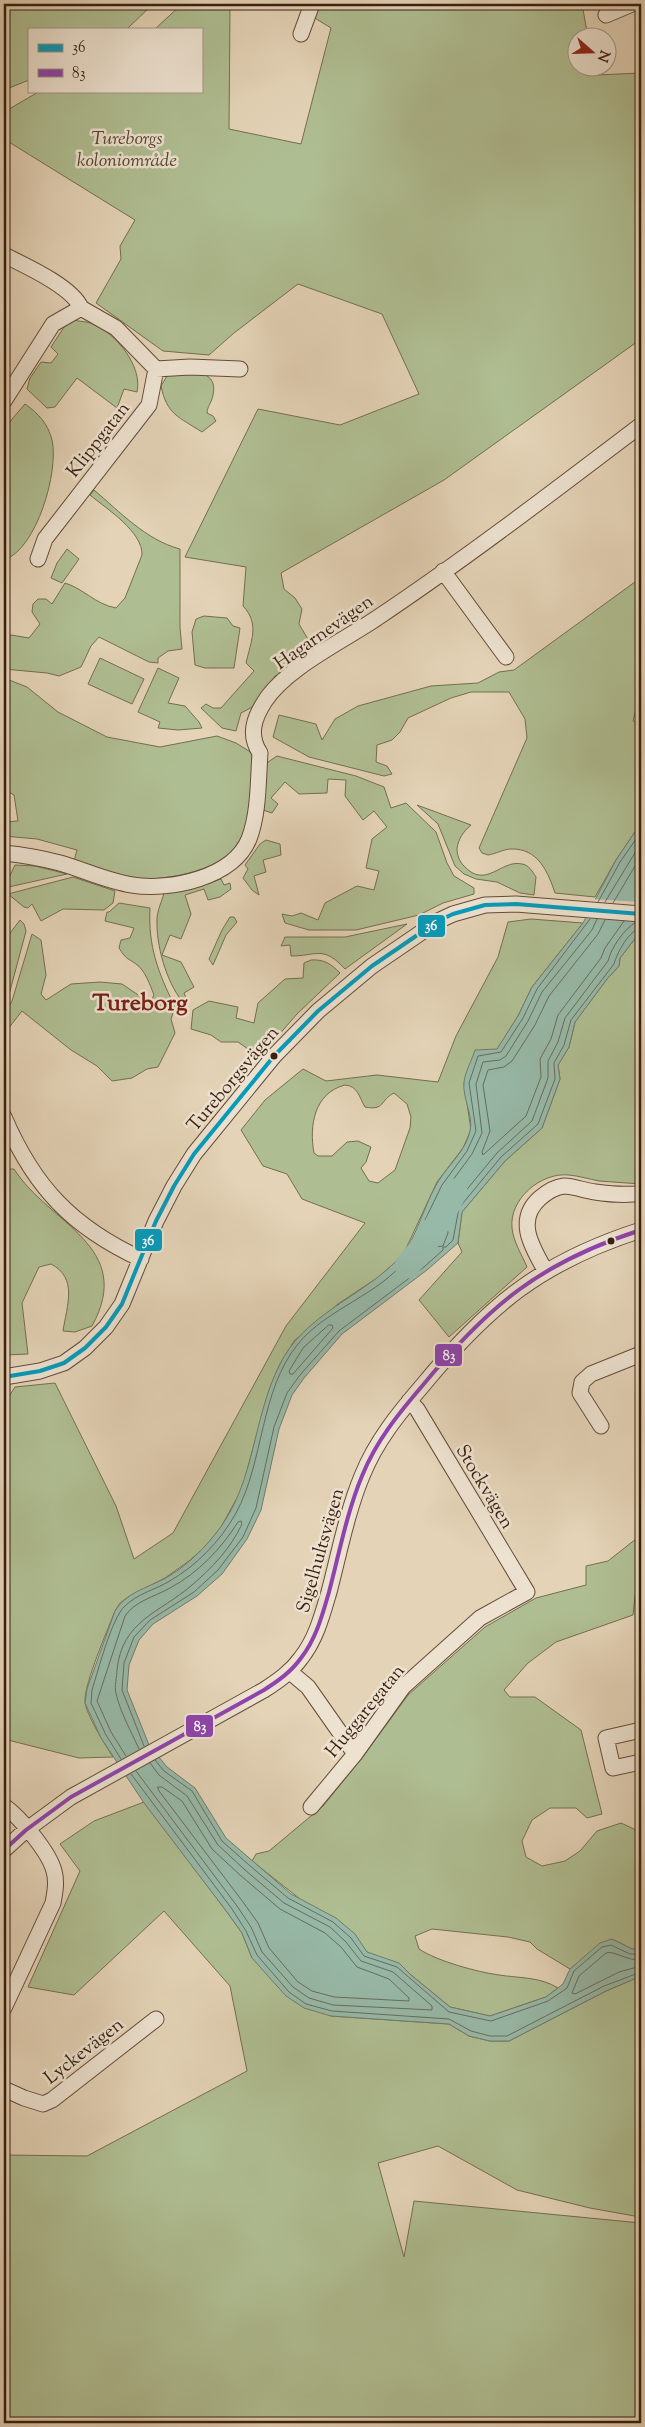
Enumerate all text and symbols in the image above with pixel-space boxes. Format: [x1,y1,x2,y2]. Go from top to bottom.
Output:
legend [28,28,202,92]
north arrow [568,28,618,78]
text: 36 [72,38,85,59]
text: N [591,47,614,64]
text: 83 [72,64,86,85]
park label: Tureborgs koloniområde [77,126,177,175]
street label: Klippgatan [61,397,137,484]
street label: Hagarnevägen [269,589,380,677]
line badge: 36 [417,914,446,938]
text: 36 [425,917,437,937]
district label: Tureborg [92,987,188,1021]
street label: Tureborgsvägen [182,1021,286,1138]
unlabelled marker [269,1051,279,1061]
line badge: 36 [134,1228,163,1252]
text: 36 [142,1232,154,1252]
unlabelled marker [606,1236,616,1246]
line badge: 83 [434,1343,463,1367]
text: 83 [443,1347,456,1367]
street label: Stockvägen [448,1440,520,1535]
street label: Sigelhultsvägen [291,1485,352,1616]
street label: Huggaregatan [320,1659,412,1764]
line badge: 83 [185,1714,214,1738]
text: 83 [194,1718,207,1738]
street label: Lyckevägen [39,2012,130,2092]

